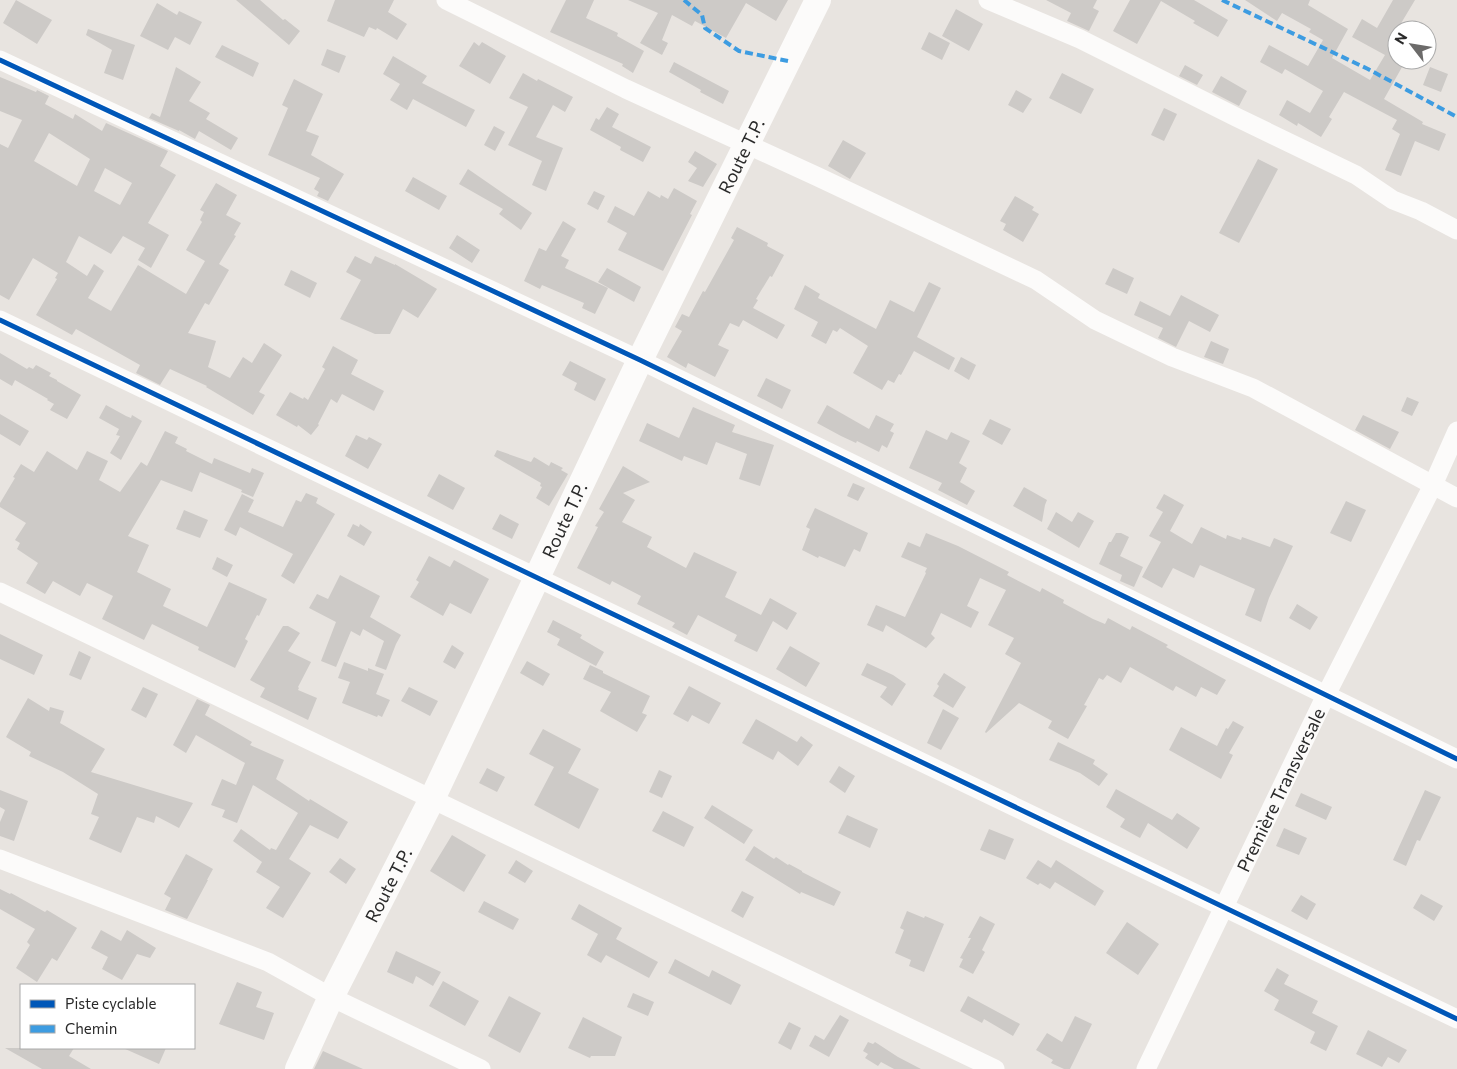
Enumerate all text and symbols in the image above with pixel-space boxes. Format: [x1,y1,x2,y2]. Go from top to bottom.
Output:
north arrow [1387,20,1437,70]
text: N [1390,29,1410,47]
street label: Route T.P. [713,115,769,197]
street label: Route T.P. [537,479,591,561]
street label: Première Transversale [1232,704,1329,875]
street label: Route T.P. [360,844,416,926]
legend [20,984,195,1049]
text: Piste cyclable [65,994,157,1012]
text: Chemin [65,1019,117,1037]

